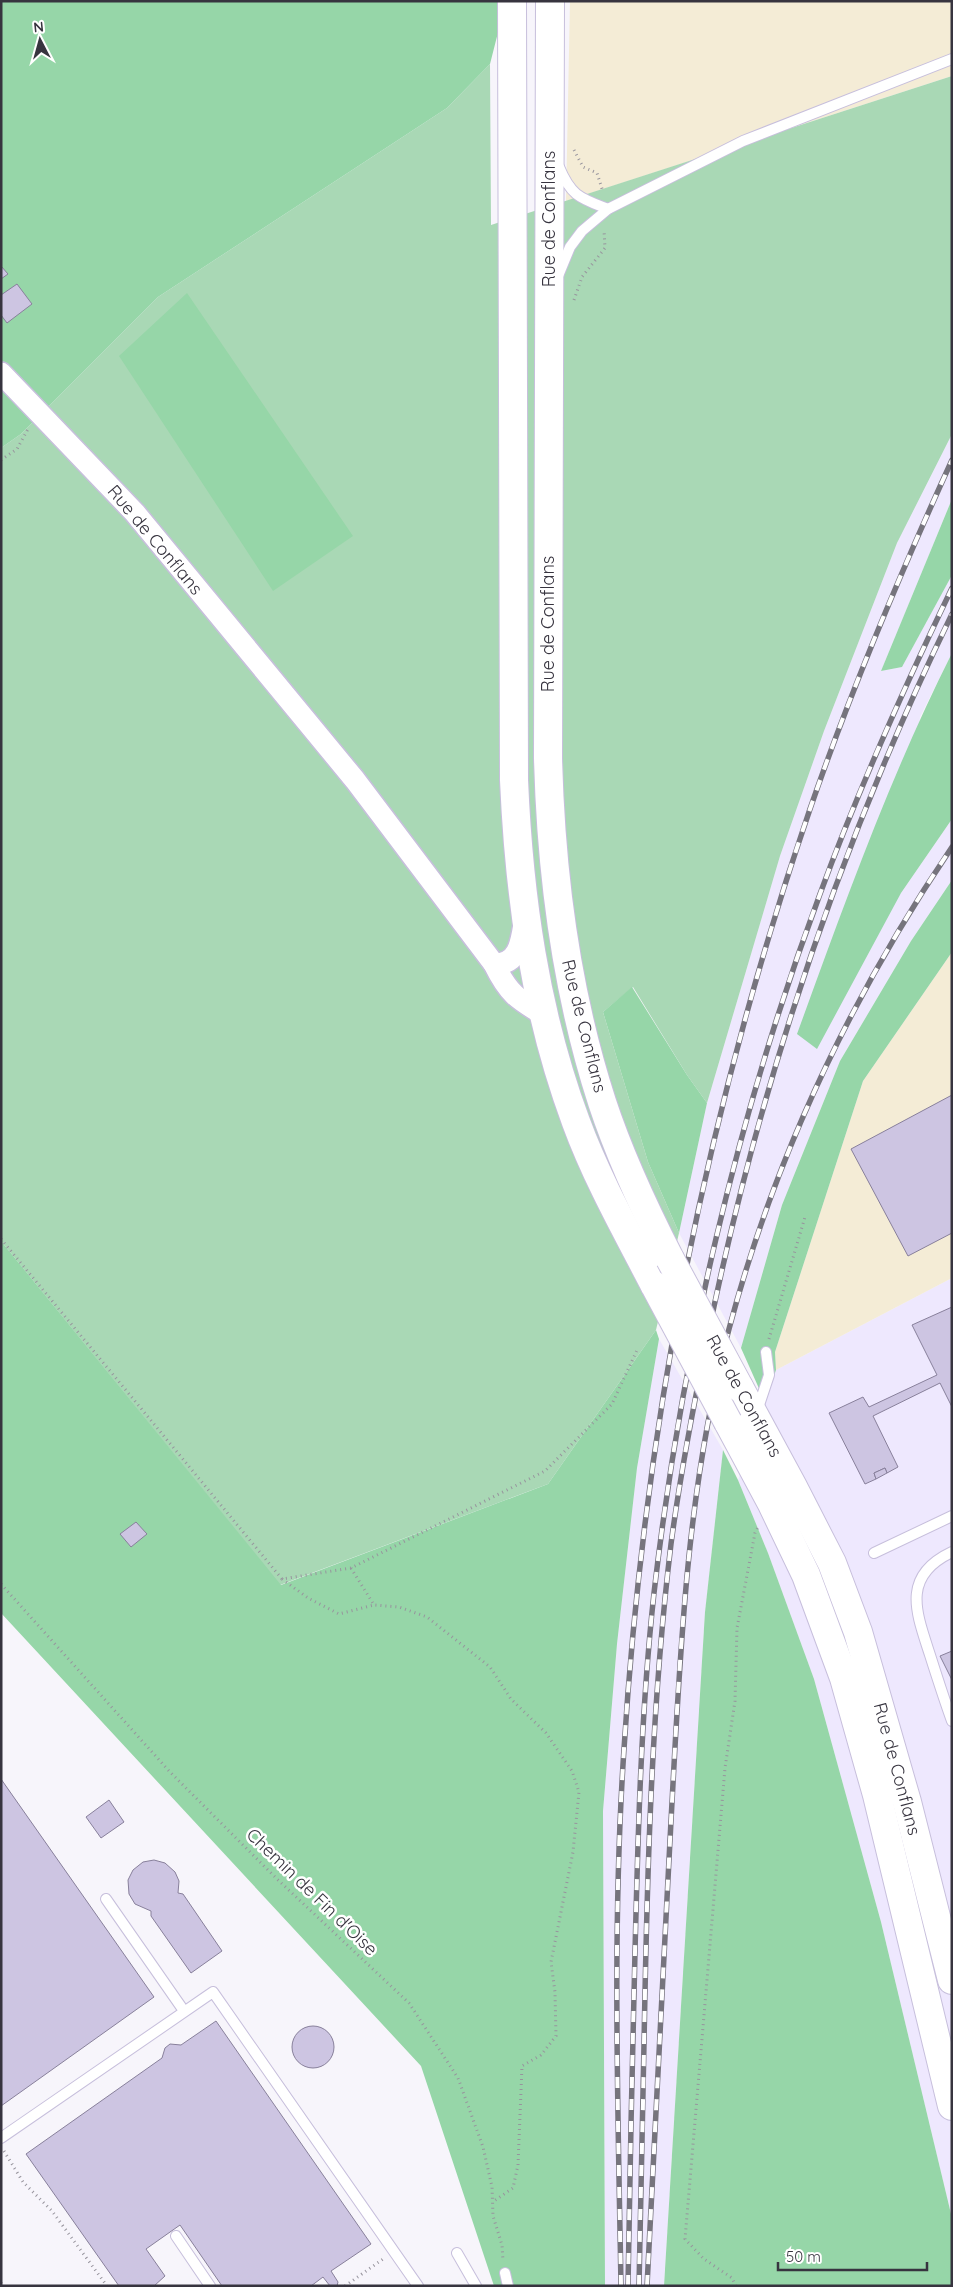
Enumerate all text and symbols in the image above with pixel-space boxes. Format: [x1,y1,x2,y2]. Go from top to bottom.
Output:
north arrow [15,15,65,65]
text: N [33,18,45,37]
street label: Rue de Conflans [537,151,560,287]
street label: Rue de Conflans [103,480,208,599]
street label: Rue de Conflans [536,556,559,692]
street label: Rue de Conflans [557,957,612,1095]
street label: Rue de Conflans [701,1330,788,1461]
street label: Rue de Conflans [869,1700,926,1838]
street label: Chemin de Fin d'Oise [242,1823,383,1960]
scale bar [778,2240,927,2272]
text: 50 m [786,2247,821,2266]

